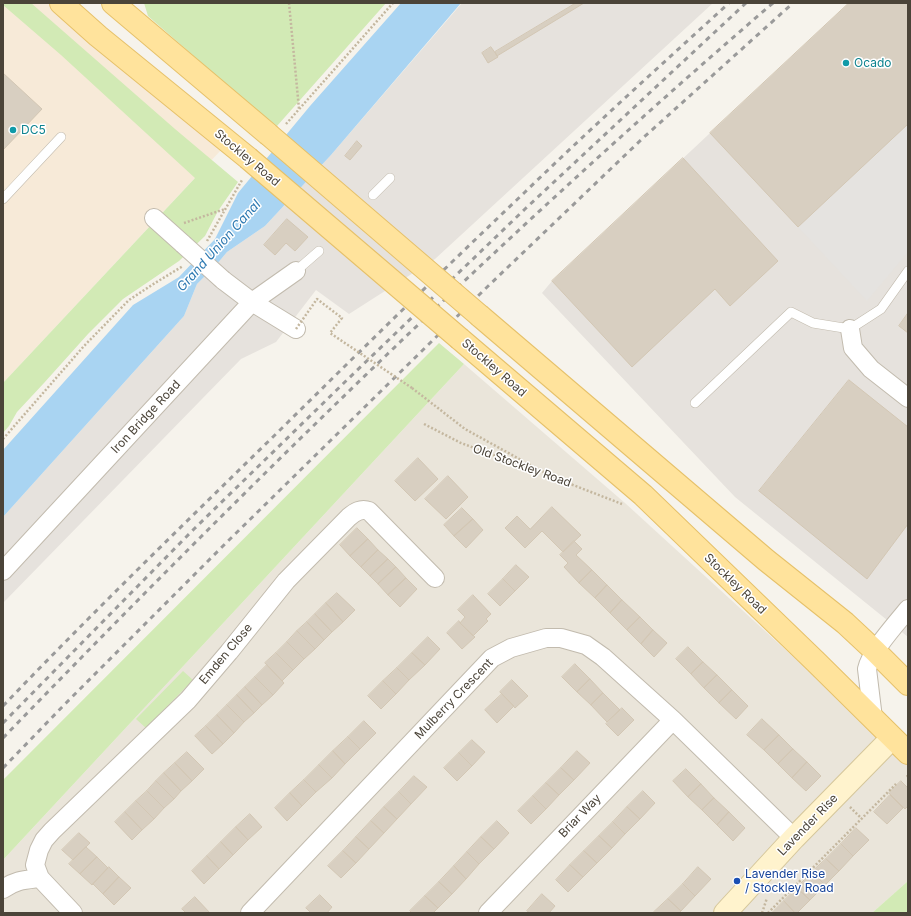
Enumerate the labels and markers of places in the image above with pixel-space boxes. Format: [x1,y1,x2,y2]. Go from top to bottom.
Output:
place label: Ocado [854,56,891,70]
marker: Ocado [841,58,851,68]
place label: DC5 [21,123,46,137]
marker: DC5 [8,125,18,135]
place label: Lavender Rise / Stockley Road [745,867,834,895]
marker: Lavender Rise / Stockley Road [732,876,742,886]

